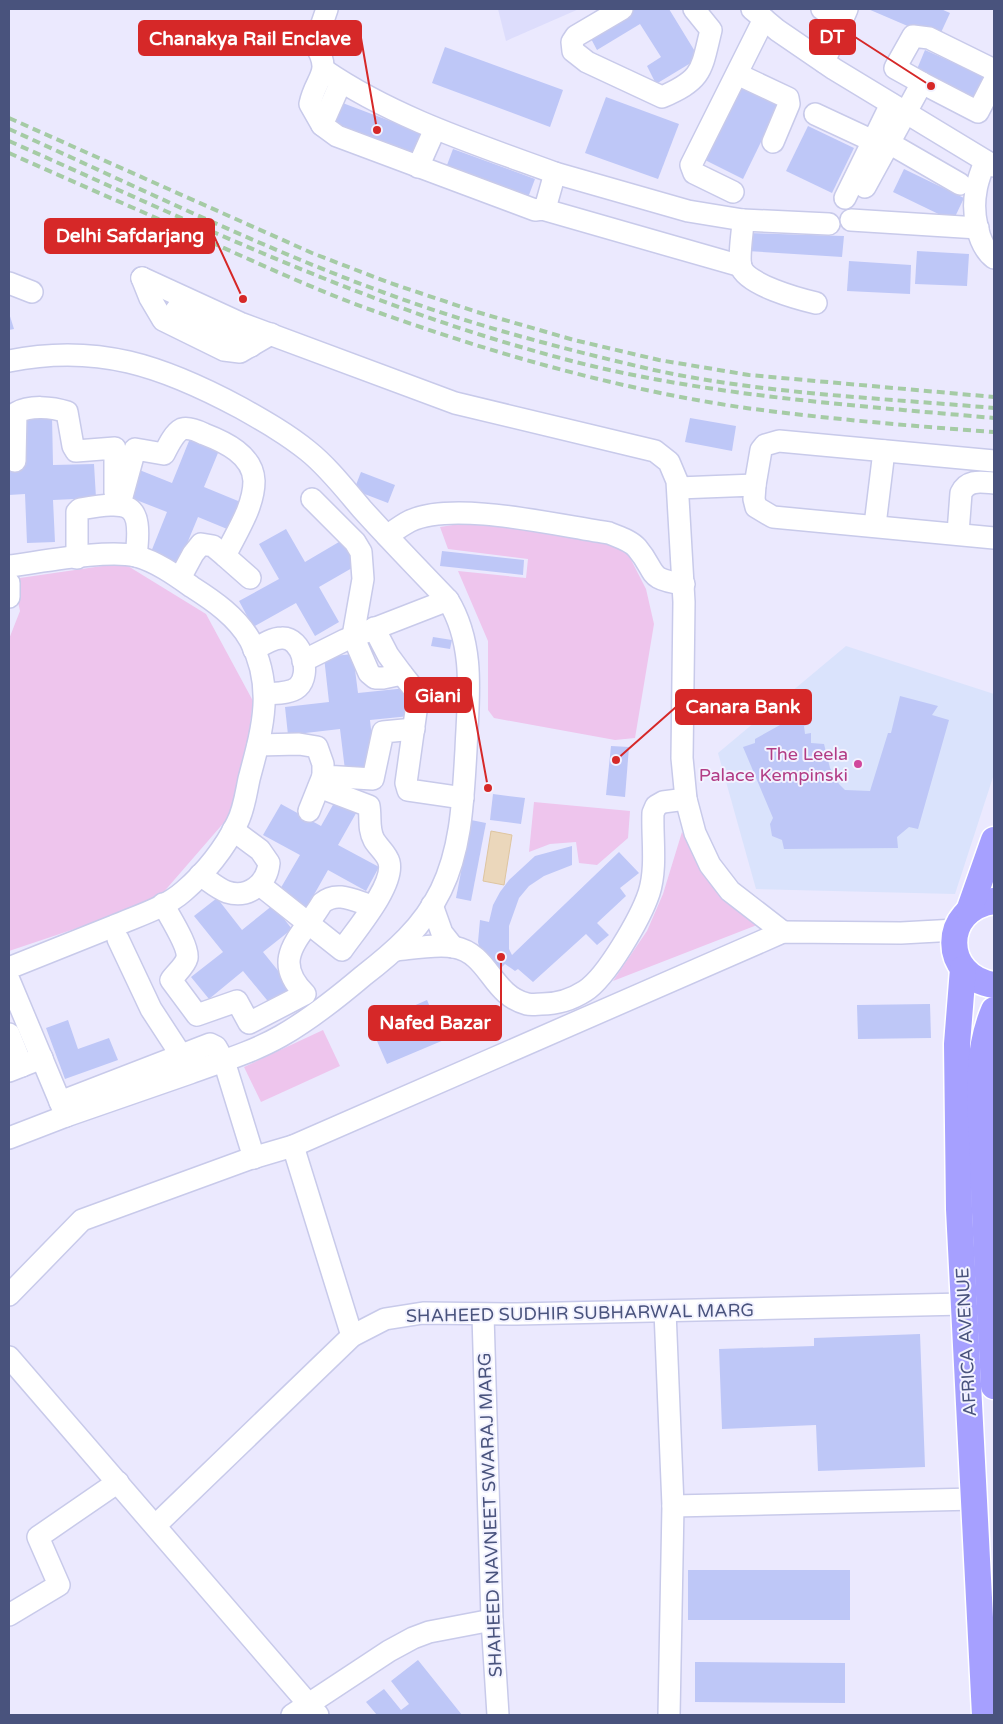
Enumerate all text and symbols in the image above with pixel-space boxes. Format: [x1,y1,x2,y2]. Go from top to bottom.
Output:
callout: DT [810,20,855,54]
callout: Chanakya Rail Enclave [139,21,361,55]
text: DT [819,26,845,48]
text: Chanakya Rail Enclave [149,28,351,51]
callout: Delhi Safdarjang [45,219,214,253]
text: Delhi Safdarjang [56,225,204,248]
callout: Giani [405,678,471,712]
text: Giani [415,685,461,707]
callout: Canara Bank [676,690,811,724]
text: Canara Bank [686,696,801,718]
place label: The Leela Palace Kempinski [699,743,848,786]
marker: The Leela Palace Kempinski [852,758,864,770]
callout: Nafed Bazar [369,1006,501,1040]
text: Nafed Bazar [379,1012,491,1034]
street label: AFRICA AVENUE [951,1267,981,1417]
street label: SHAHEED SUDHIR SUBHARWAL MARG [406,1299,754,1327]
street label: SHAHEED NAVNEET SWARAJ MARG [473,1352,507,1678]

